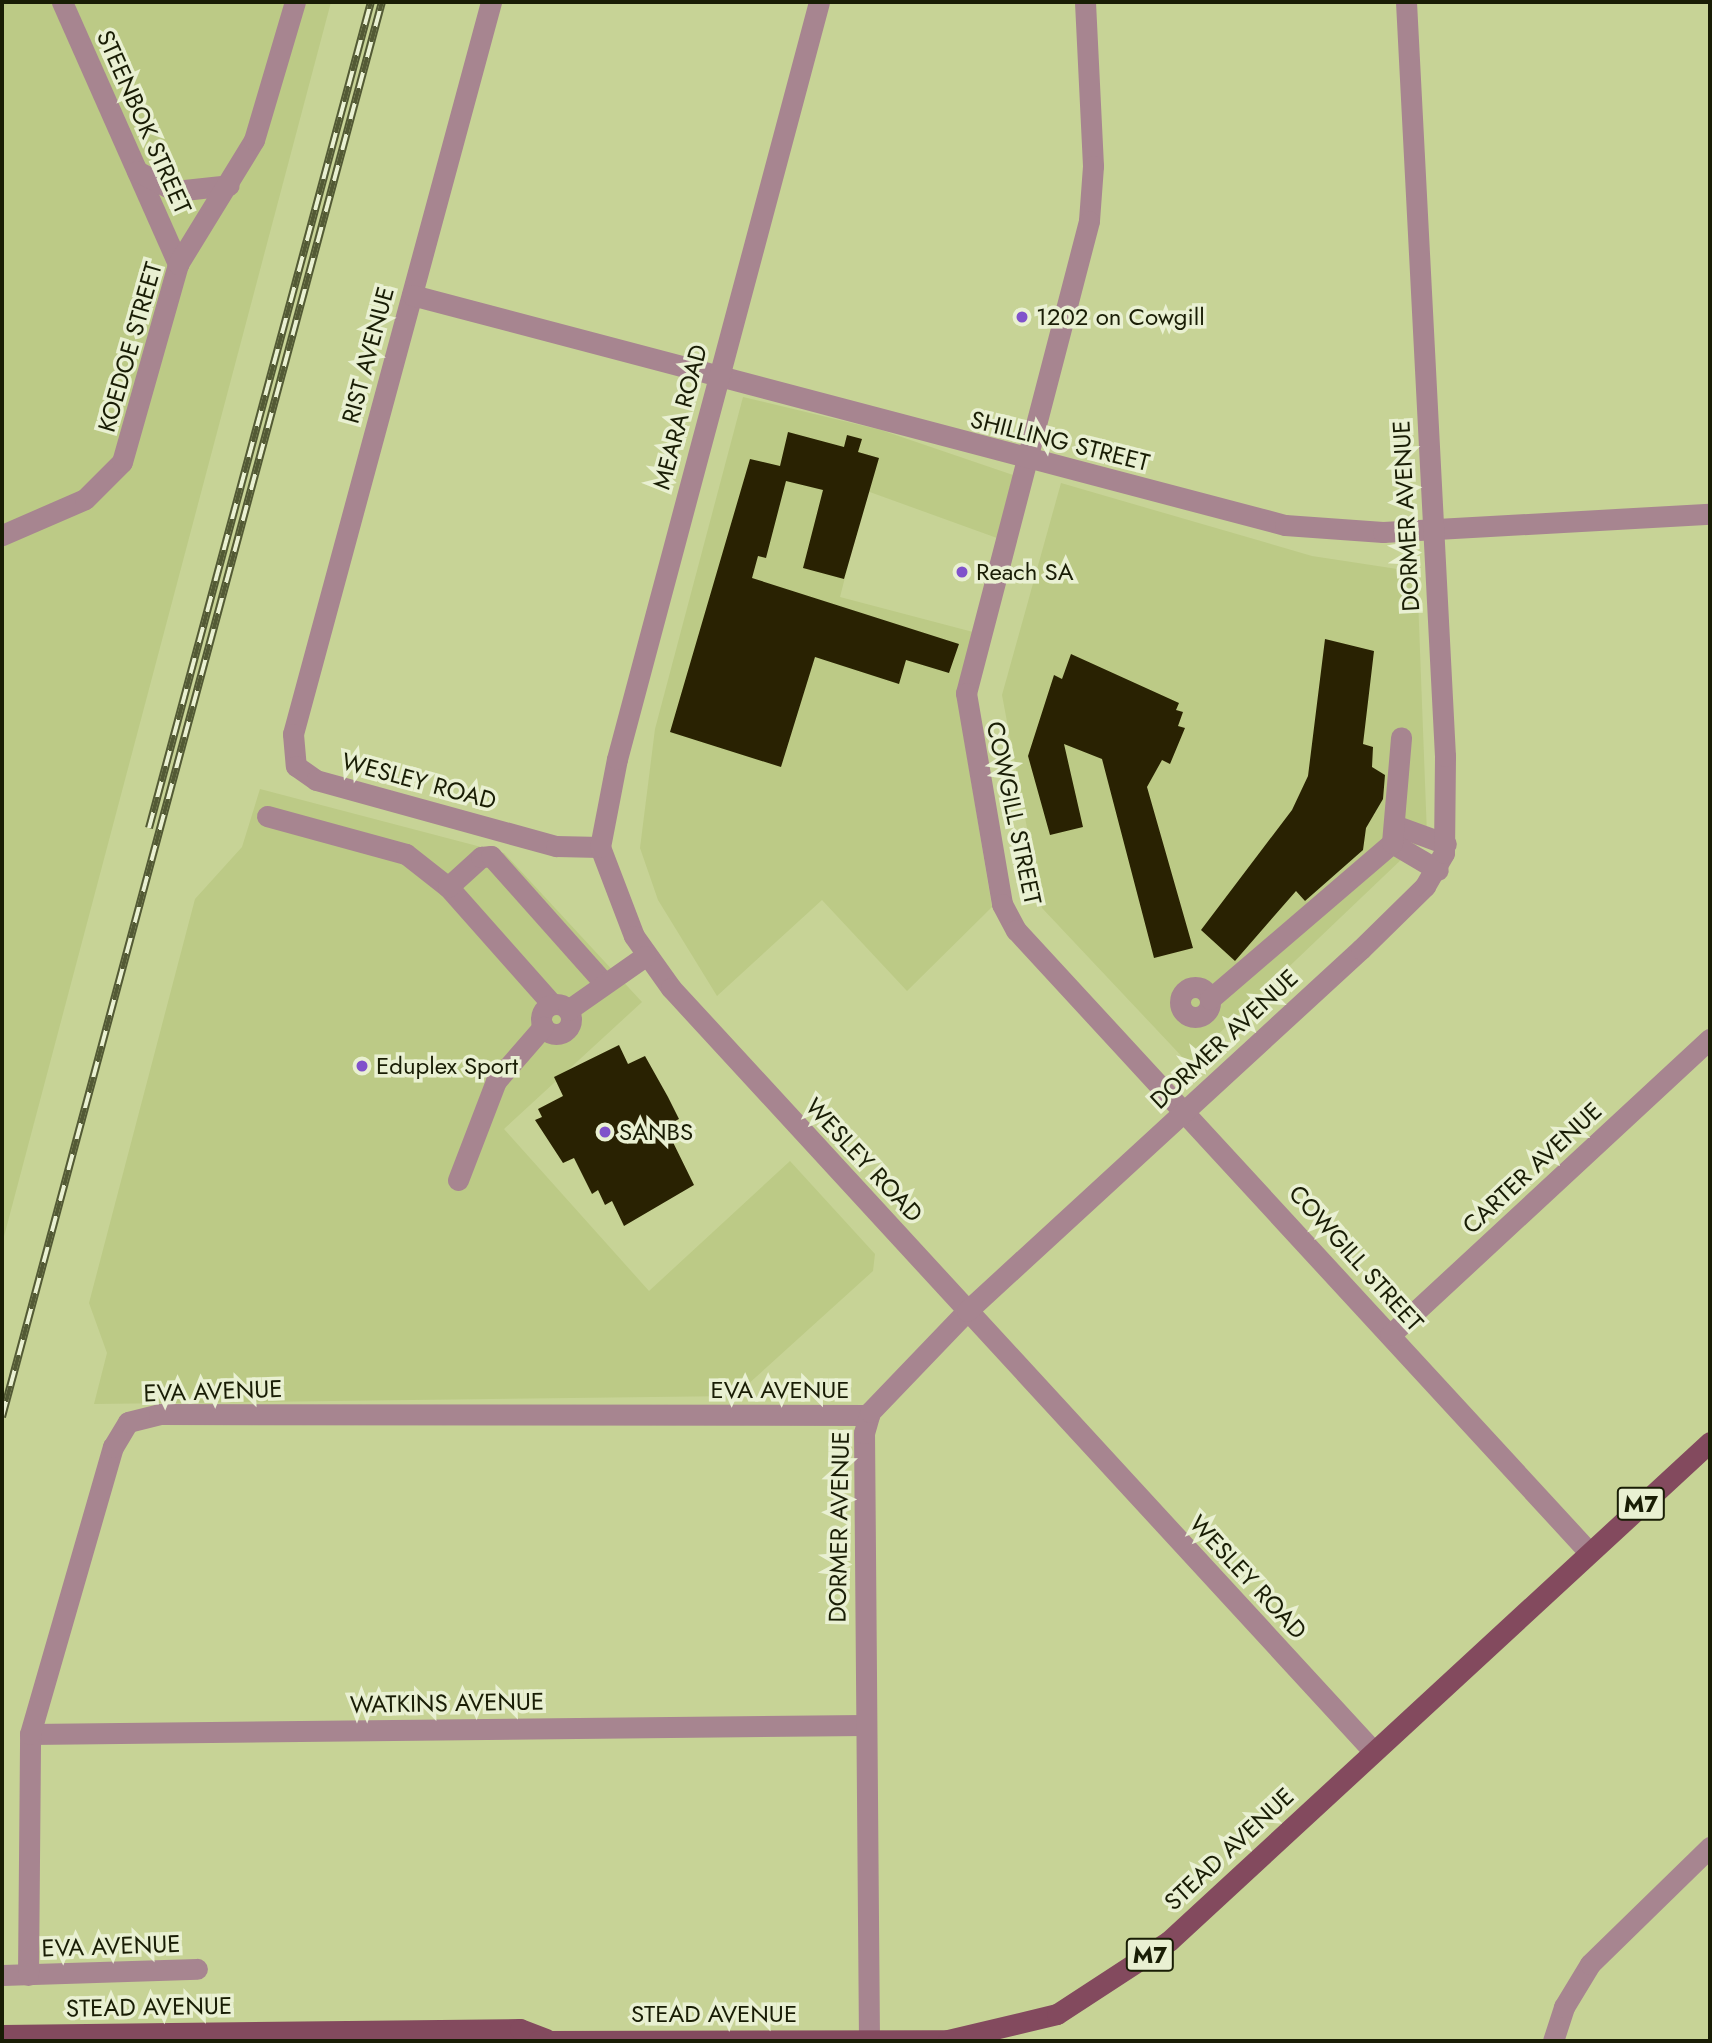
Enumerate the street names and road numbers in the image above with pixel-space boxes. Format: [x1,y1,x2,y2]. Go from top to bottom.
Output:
street label: STEENBOK STREET [91,26,197,218]
street label: KOEDOE STREET [92,259,168,435]
street label: RIST AVENUE [336,284,400,426]
street label: MEARA ROAD [647,341,713,493]
street label: SHILLING STREET [968,405,1152,477]
street label: DORMER AVENUE [1387,420,1425,612]
street label: COWGILL STREET [981,719,1047,907]
street label: WESLEY ROAD [339,747,499,815]
street label: DORMER AVENUE [1144,963,1304,1115]
street label: WESLEY ROAD [799,1092,929,1228]
street label: CARTER AVENUE [1456,1096,1608,1240]
street label: COWGILL STREET [1283,1179,1429,1337]
street label: EVA AVENUE [143,1374,283,1408]
street label: EVA AVENUE [711,1376,849,1404]
street label: DORMER AVENUE [823,1431,855,1623]
road number: M7 [1616,1484,1666,1524]
street label: WESLEY ROAD [1183,1509,1313,1645]
street label: WATKINS AVENUE [350,1687,544,1719]
street label: STEAD AVENUE [1158,1782,1300,1916]
street label: EVA AVENUE [41,1929,181,1963]
road number: M7 [1126,1936,1174,1974]
street label: STEAD AVENUE [66,1991,232,2023]
street label: STEAD AVENUE [631,2000,797,2028]

